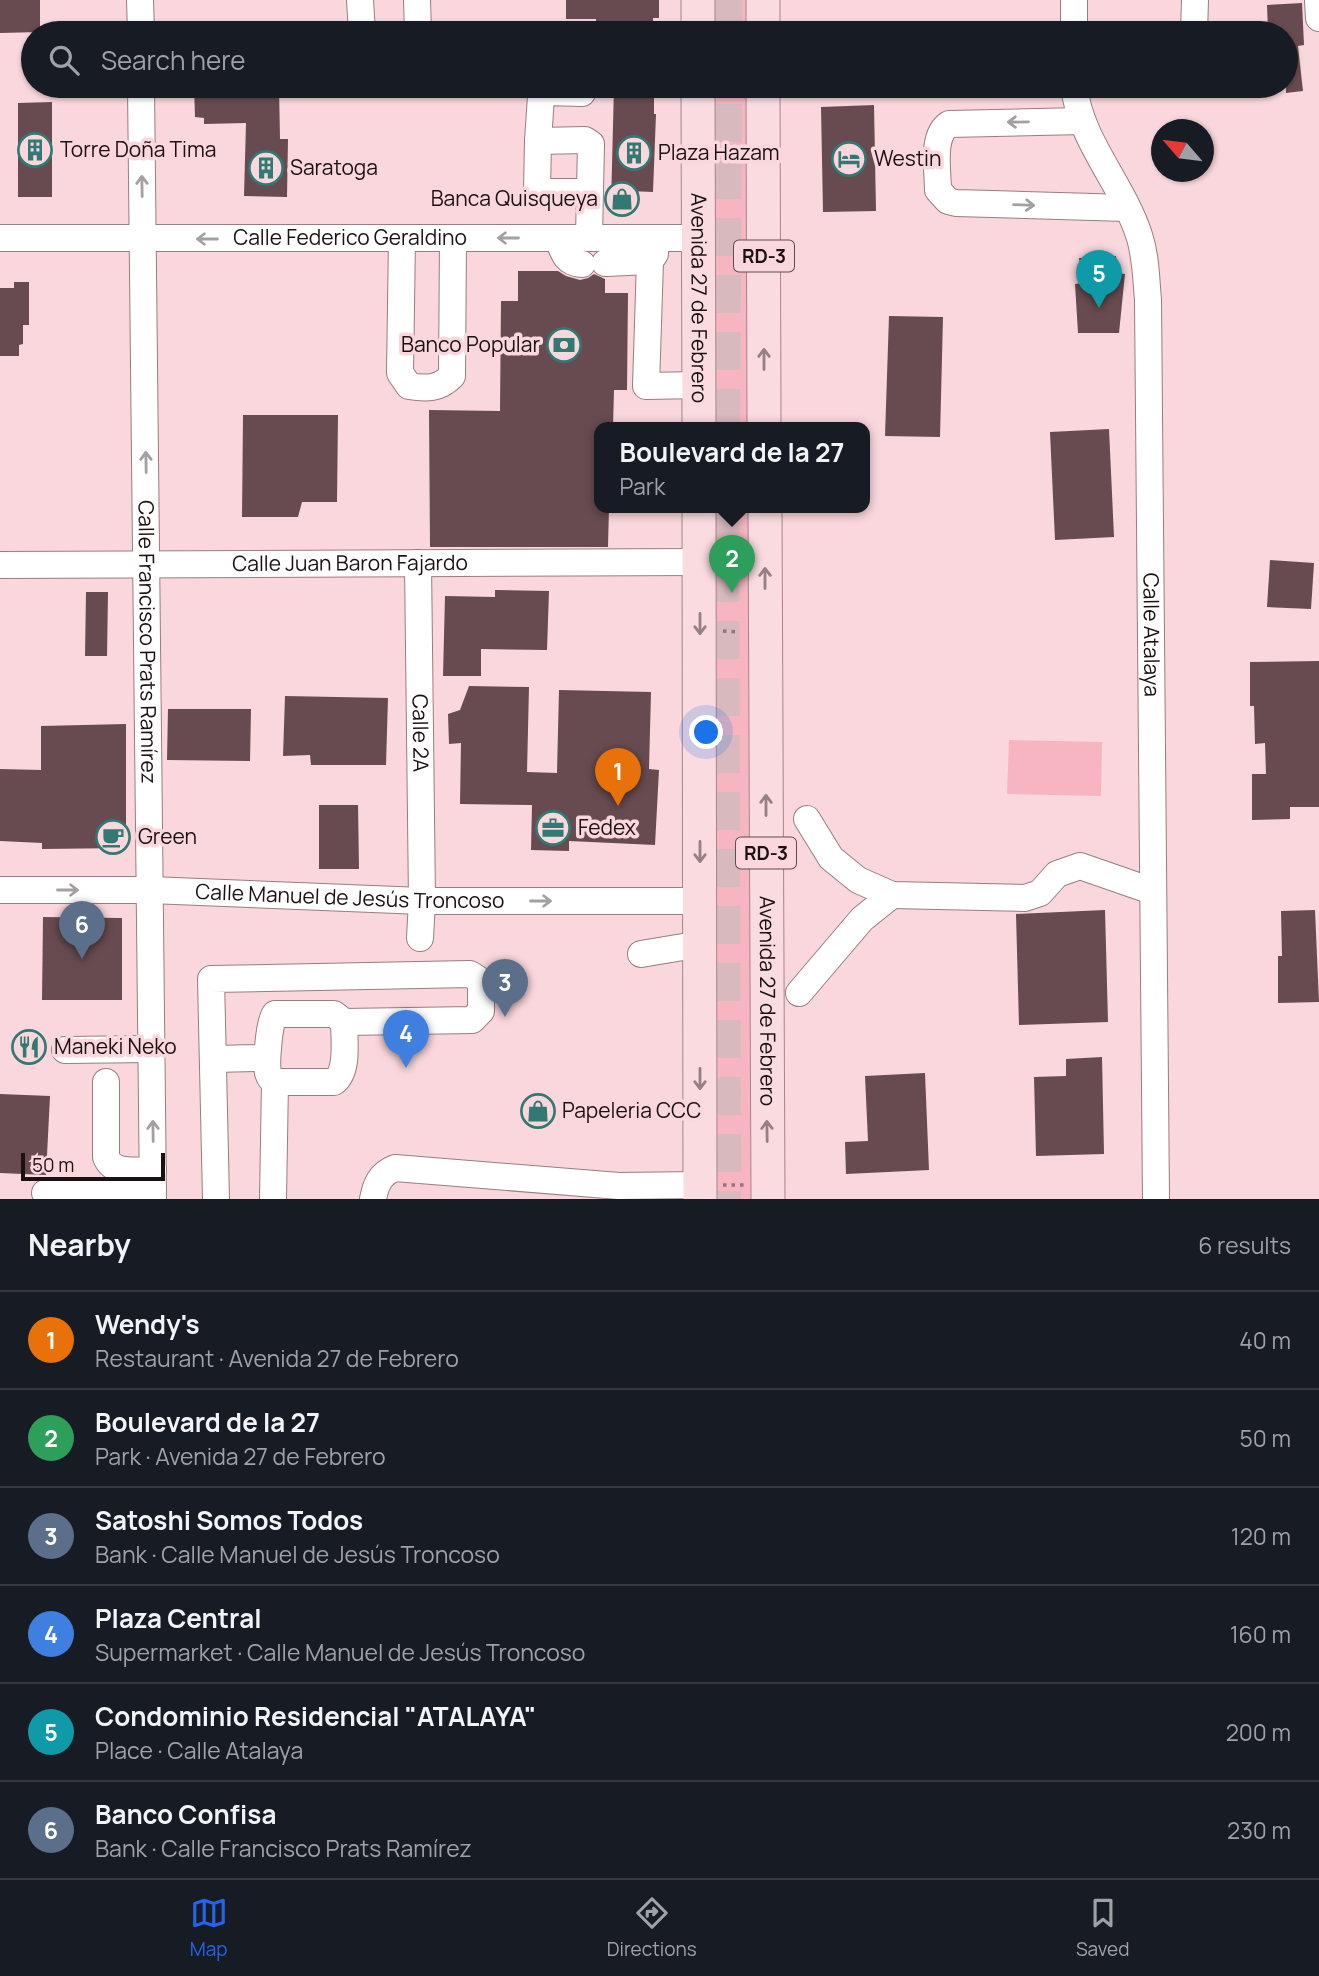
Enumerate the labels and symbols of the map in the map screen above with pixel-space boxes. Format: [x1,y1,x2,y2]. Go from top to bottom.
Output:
one-way arrow [1007,115,1030,129]
north arrow [1151,119,1214,182]
building icon: Torre Doña Tima [16,131,54,169]
building icon: Plaza Hazam [615,134,653,172]
place label: Torre Doña Tima [60,135,216,163]
place label: Plaza Hazam [658,138,780,166]
hotel icon: Westin [830,140,868,178]
place label: Westin [874,144,941,172]
building icon: Saratoga [247,149,285,187]
place label: Saratoga [290,153,378,181]
one-way arrow [136,175,149,198]
shop icon: Banca Quisqueya [603,180,641,218]
place label: Banca Quisqueya [431,184,598,212]
street label: Avenida 27 de Febrero [685,193,714,403]
one-way arrow [1012,198,1035,211]
street label: Calle Federico Geraldino [233,223,467,251]
one-way arrow [497,231,520,245]
one-way arrow [196,232,219,246]
road number: RD-3 [734,240,794,272]
pin: 5 [1076,250,1122,308]
bank icon: Banco Popular [545,326,583,364]
place label: Banco Popular [401,330,540,358]
one-way arrow [757,347,771,370]
one-way arrow [139,451,152,474]
street label: Calle Francisco Prats Ramírez [132,500,164,784]
pin: 2 [709,535,755,593]
street label: Calle Juan Baron Fajardo [232,548,468,577]
one-way arrow [758,567,772,590]
street label: Calle Atalaya [1137,572,1167,697]
one-way arrow [693,613,707,636]
street label: Calle 2A [407,694,435,772]
your location [689,715,723,749]
pin: 1 [595,748,641,806]
one-way arrow [759,794,773,817]
office icon: Fedex [534,809,572,847]
place label: Fedex [578,813,636,841]
cafe icon: Green [94,818,132,856]
place label: Green [138,822,197,850]
road number: RD-3 [736,838,796,868]
one-way arrow [693,840,707,863]
street label: Calle Manuel de Jesús Troncoso [195,877,504,914]
one-way arrow [56,883,79,897]
one-way arrow [529,894,552,908]
street label: Avenida 27 de Febrero [754,896,783,1106]
pin: 6 [59,901,105,959]
pin: 3 [482,959,528,1017]
pin: 4 [383,1010,429,1068]
restaurant icon: Maneki Neko [10,1028,48,1066]
place label: Maneki Neko [54,1032,177,1060]
one-way arrow [693,1068,707,1091]
shop icon: Papeleria CCC [519,1092,557,1130]
place label: Papeleria CCC [562,1096,701,1124]
one-way arrow [146,1120,160,1143]
one-way arrow [761,1120,774,1143]
scale bar [21,1150,164,1182]

